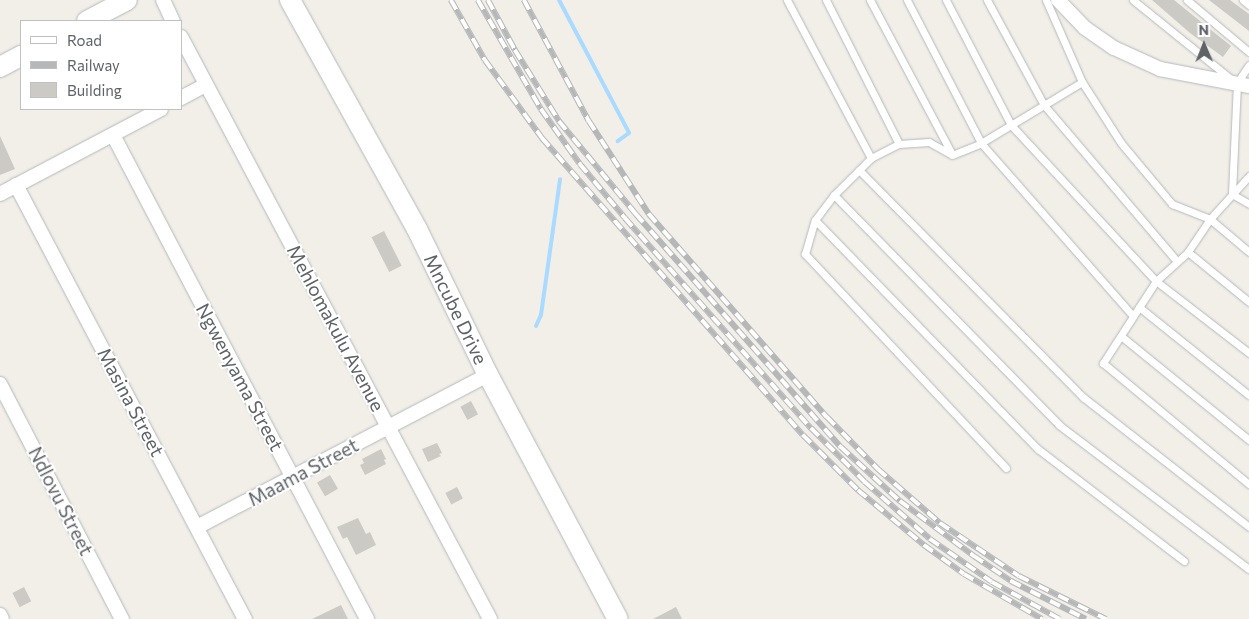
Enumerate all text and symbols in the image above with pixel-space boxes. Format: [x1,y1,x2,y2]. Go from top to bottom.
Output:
legend [20,20,182,110]
north arrow [1179,20,1229,70]
text: N [1198,21,1209,38]
text: Road [67,31,102,49]
text: Railway [67,56,120,74]
text: Building [67,81,122,99]
street label: Mehlomakulu Avenue [282,241,390,415]
street label: Mncube Drive [419,250,493,368]
street label: Ngwenyama Street [192,299,288,455]
street label: Masina Street [93,344,169,460]
street label: Maama Street [244,433,362,511]
street label: Ndlovu Street [24,443,98,559]

